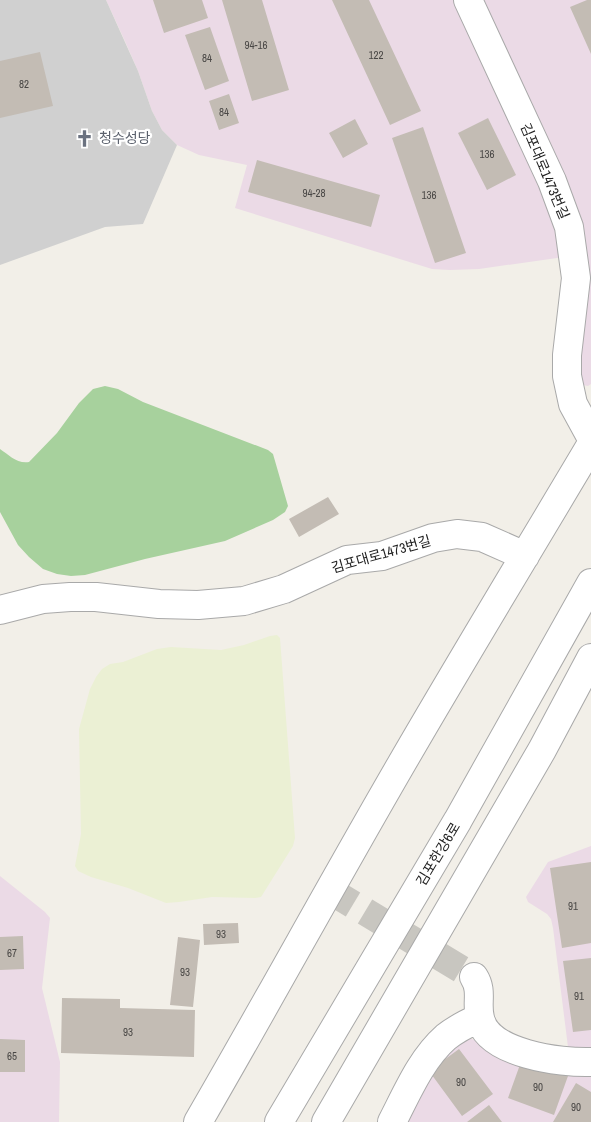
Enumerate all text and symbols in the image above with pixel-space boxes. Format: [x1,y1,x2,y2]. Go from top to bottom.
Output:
house number: 94-16 [244,38,268,52]
house number: 122 [368,48,384,62]
house number: 84 [202,51,212,65]
house number: 82 [19,77,29,91]
house number: 84 [219,105,229,119]
street label: 김포대로1473번길 [517,120,573,222]
church icon: 청수성당 [75,128,95,148]
place label: 청수성당 [99,129,151,147]
house number: 136 [479,147,495,161]
house number: 94-28 [302,186,326,200]
house number: 136 [421,188,437,202]
street label: 김포대로1473번길 [329,531,433,577]
street label: 김포한강6로 [412,819,464,889]
house number: 91 [568,899,578,913]
house number: 93 [216,927,226,941]
house number: 67 [7,946,17,960]
house number: 93 [180,965,190,979]
house number: 91 [574,989,584,1003]
house number: 93 [123,1025,133,1039]
house number: 65 [7,1049,17,1063]
house number: 90 [456,1075,466,1089]
house number: 90 [533,1080,543,1094]
house number: 90 [571,1100,581,1114]

